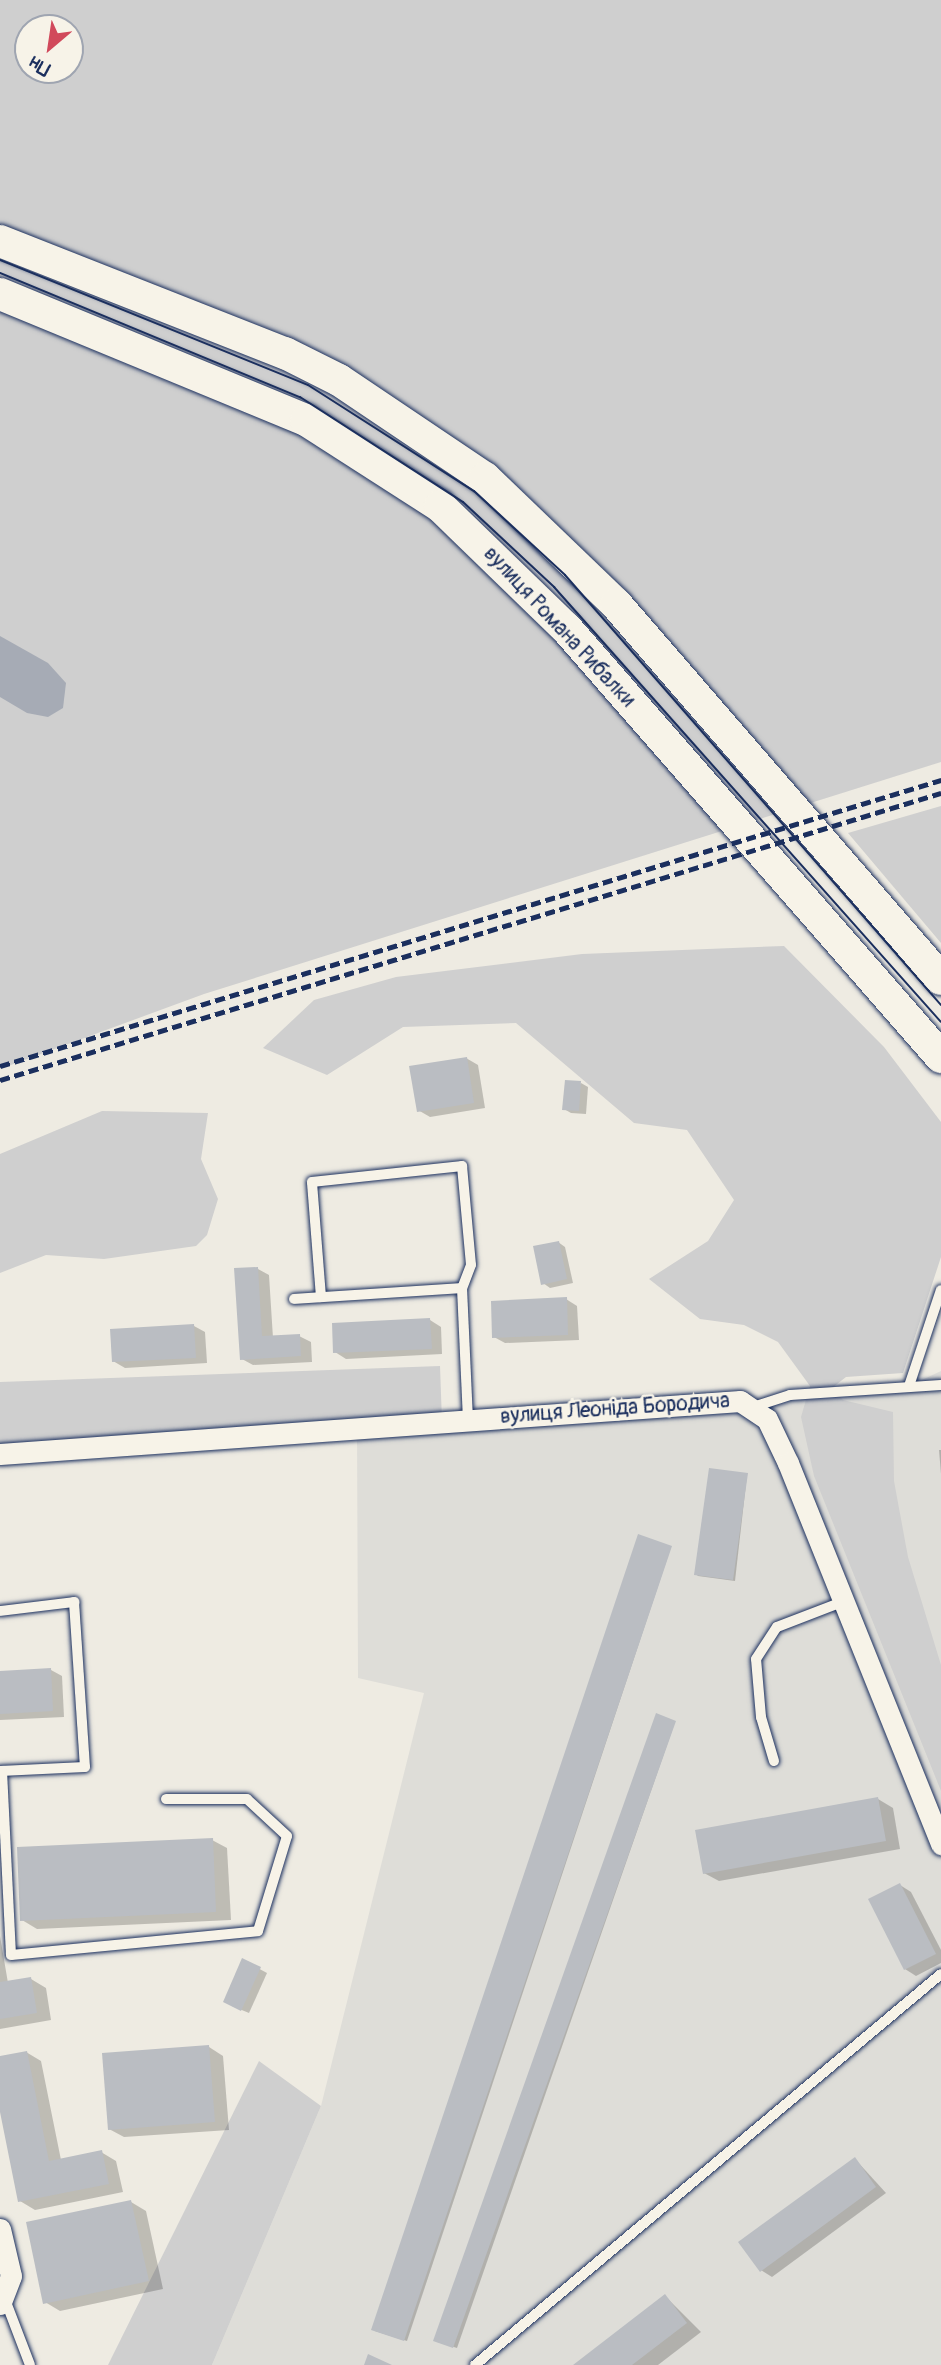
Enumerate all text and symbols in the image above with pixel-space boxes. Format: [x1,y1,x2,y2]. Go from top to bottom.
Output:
north arrow [14,14,84,84]
text: Пн [25,50,55,81]
street label: вулиця Романа Рибалки [478,542,640,712]
street label: вулиця Леоніда Бородича [499,1388,731,1430]

